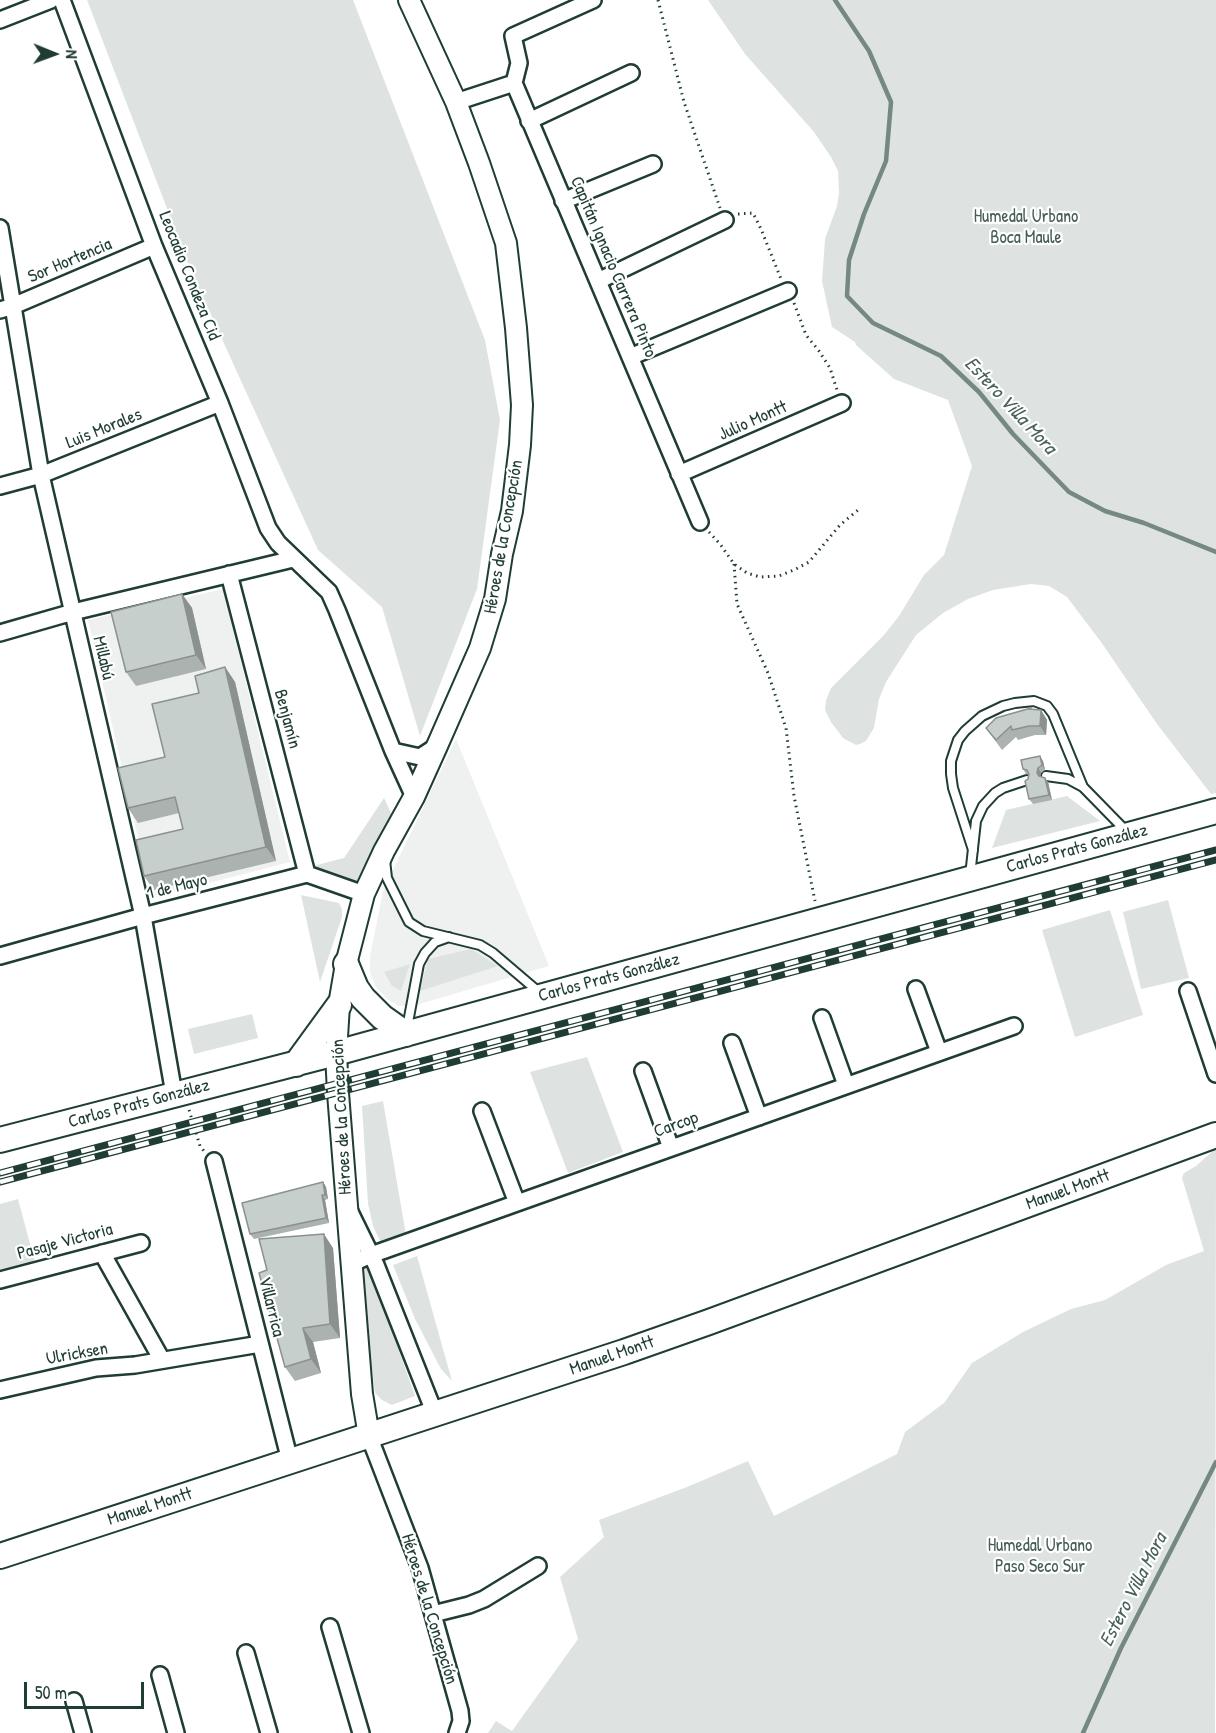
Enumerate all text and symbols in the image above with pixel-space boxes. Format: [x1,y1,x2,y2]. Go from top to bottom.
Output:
north arrow [24,24,84,84]
text: N [61,50,83,59]
street label: Capitán Ignacio Carrera Pinto [565,173,661,361]
park label: Humedal Urbano Boca Maule [974,206,1078,248]
street label: Leocadio Condeza Cid [153,209,225,343]
street label: Sor Hortencia [25,234,115,288]
water label: Estero Villa Mora [959,352,1061,460]
street label: Julio Montt [715,396,791,446]
street label: Luis Morales [63,404,145,454]
street label: Héroes de la Concepción [480,458,528,616]
street label: Millabú [88,634,118,682]
street label: Benjamín [269,687,305,751]
street label: Carlos Prats González [1004,820,1150,878]
street label: 1 de Mayo [144,869,210,905]
street label: Carlos Prats González [536,949,682,1007]
street label: Héroes de la Concepción [327,1039,357,1195]
street label: Carlos Prats González [66,1075,212,1133]
street label: Carcop [651,1107,701,1143]
street label: Manuel Montt [1023,1165,1113,1215]
street label: Pasaje Victoria [15,1219,115,1265]
street label: Villarrica [253,1275,289,1339]
street label: Manuel Montt [567,1332,657,1380]
street label: Ulricksen [44,1338,110,1370]
street label: Manuel Montt [105,1483,195,1531]
water label: Estero Villa Mora [1095,1529,1173,1651]
street label: Héroes de la Concepción [396,1531,462,1687]
park label: Humedal Urbano Paso Seco Sur [988,1535,1092,1578]
scale bar [27,1670,147,1708]
text: 50 m [35,1680,67,1705]

